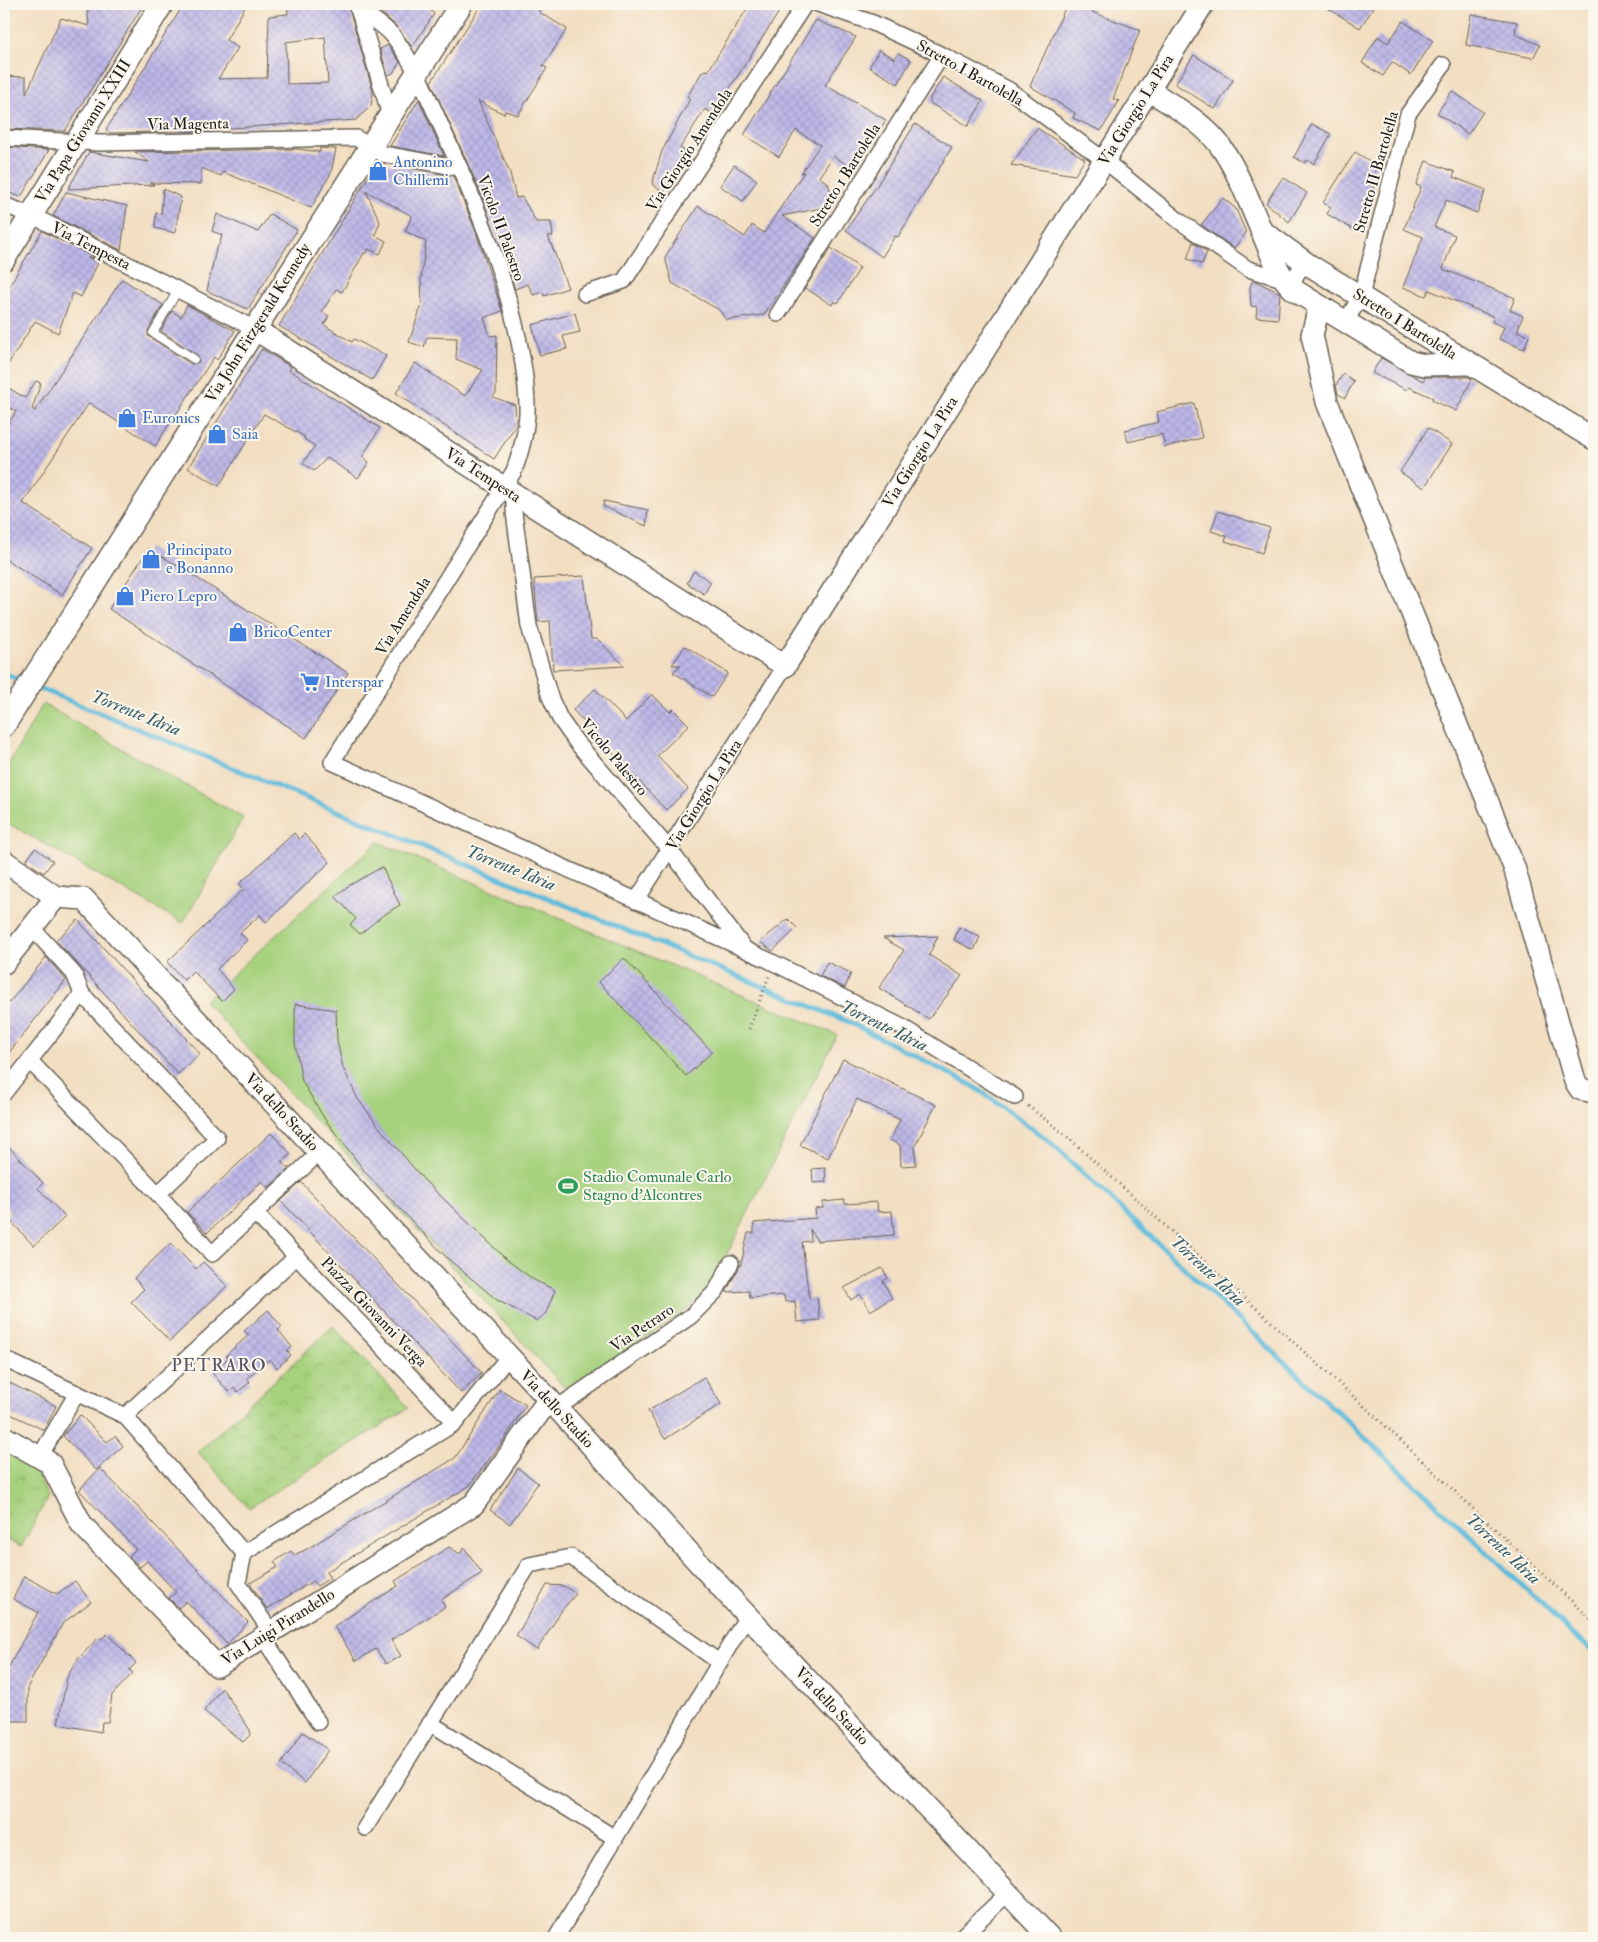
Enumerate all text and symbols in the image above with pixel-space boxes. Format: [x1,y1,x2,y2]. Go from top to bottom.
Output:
street label: Stretto I Bartolella [913,35,1027,111]
street label: Via Giorgio La Pira [1094,50,1178,169]
street label: Via Papa Giovanni XXIII [31,55,136,207]
street label: Via Giorgio Amendola [642,84,737,216]
street label: Stretto II Bartolella [1349,108,1403,235]
street label: Via Magenta [147,113,230,135]
street label: Stretto 1 Bartolella [805,119,885,231]
place label: Antonino Chillemi [392,152,453,190]
shop icon: Antonino Chillemi [367,160,389,182]
street label: Vicolo II Palestro [473,172,530,284]
street label: Via Tempesta [48,217,134,276]
street label: Via John Fitzgerald Kennedy [201,239,317,407]
street label: Stretto I Bartolella [1349,284,1461,364]
street label: Via Giorgio La Pira [878,392,962,511]
shop icon: Euronics [116,407,138,429]
place label: Euronics [142,408,200,428]
shop icon: Saia [206,423,228,445]
place label: Saia [232,424,259,444]
street label: Via Tempesta [441,443,525,508]
place label: Principato e Bonanno [166,540,234,578]
shop icon: Principato e Bonanno [140,548,162,570]
street label: Via Amendola [371,573,435,659]
shop icon: Piero Lepro [114,585,136,607]
place label: Piero Lepro [140,586,217,607]
shop icon: BricoCenter [227,621,249,643]
place label: BricoCenter [253,622,332,642]
supermarket icon: Interspar [299,671,321,693]
place label: Interspar [325,672,384,693]
water label: Torrente Idria [88,685,184,741]
street label: Vicolo Palestro [576,714,652,800]
street label: Via Giorgio La Pira [662,735,746,854]
water label: Torrente Idria [463,840,559,896]
water label: Torrente Idria [837,995,931,1057]
street label: Via dello Stadio [241,1069,323,1155]
place label: Stadio Comunale Carlo Stagno d'Alcontres [583,1167,732,1205]
sports icon: Stadio Comunale Carlo Stagno d'Alcontres [557,1175,579,1197]
water label: Torrente Idria [1166,1230,1250,1312]
street label: Piazza Giovanni Verga [316,1253,432,1372]
street label: Via Petraro [606,1299,678,1357]
district label: PETRARO [171,1354,267,1377]
street label: Via dello Stadio [516,1366,598,1452]
water label: Torrente Idria [1461,1508,1545,1590]
street label: Via Luigi Pirandello [218,1584,339,1670]
street label: Via dello Stadio [791,1663,873,1749]

